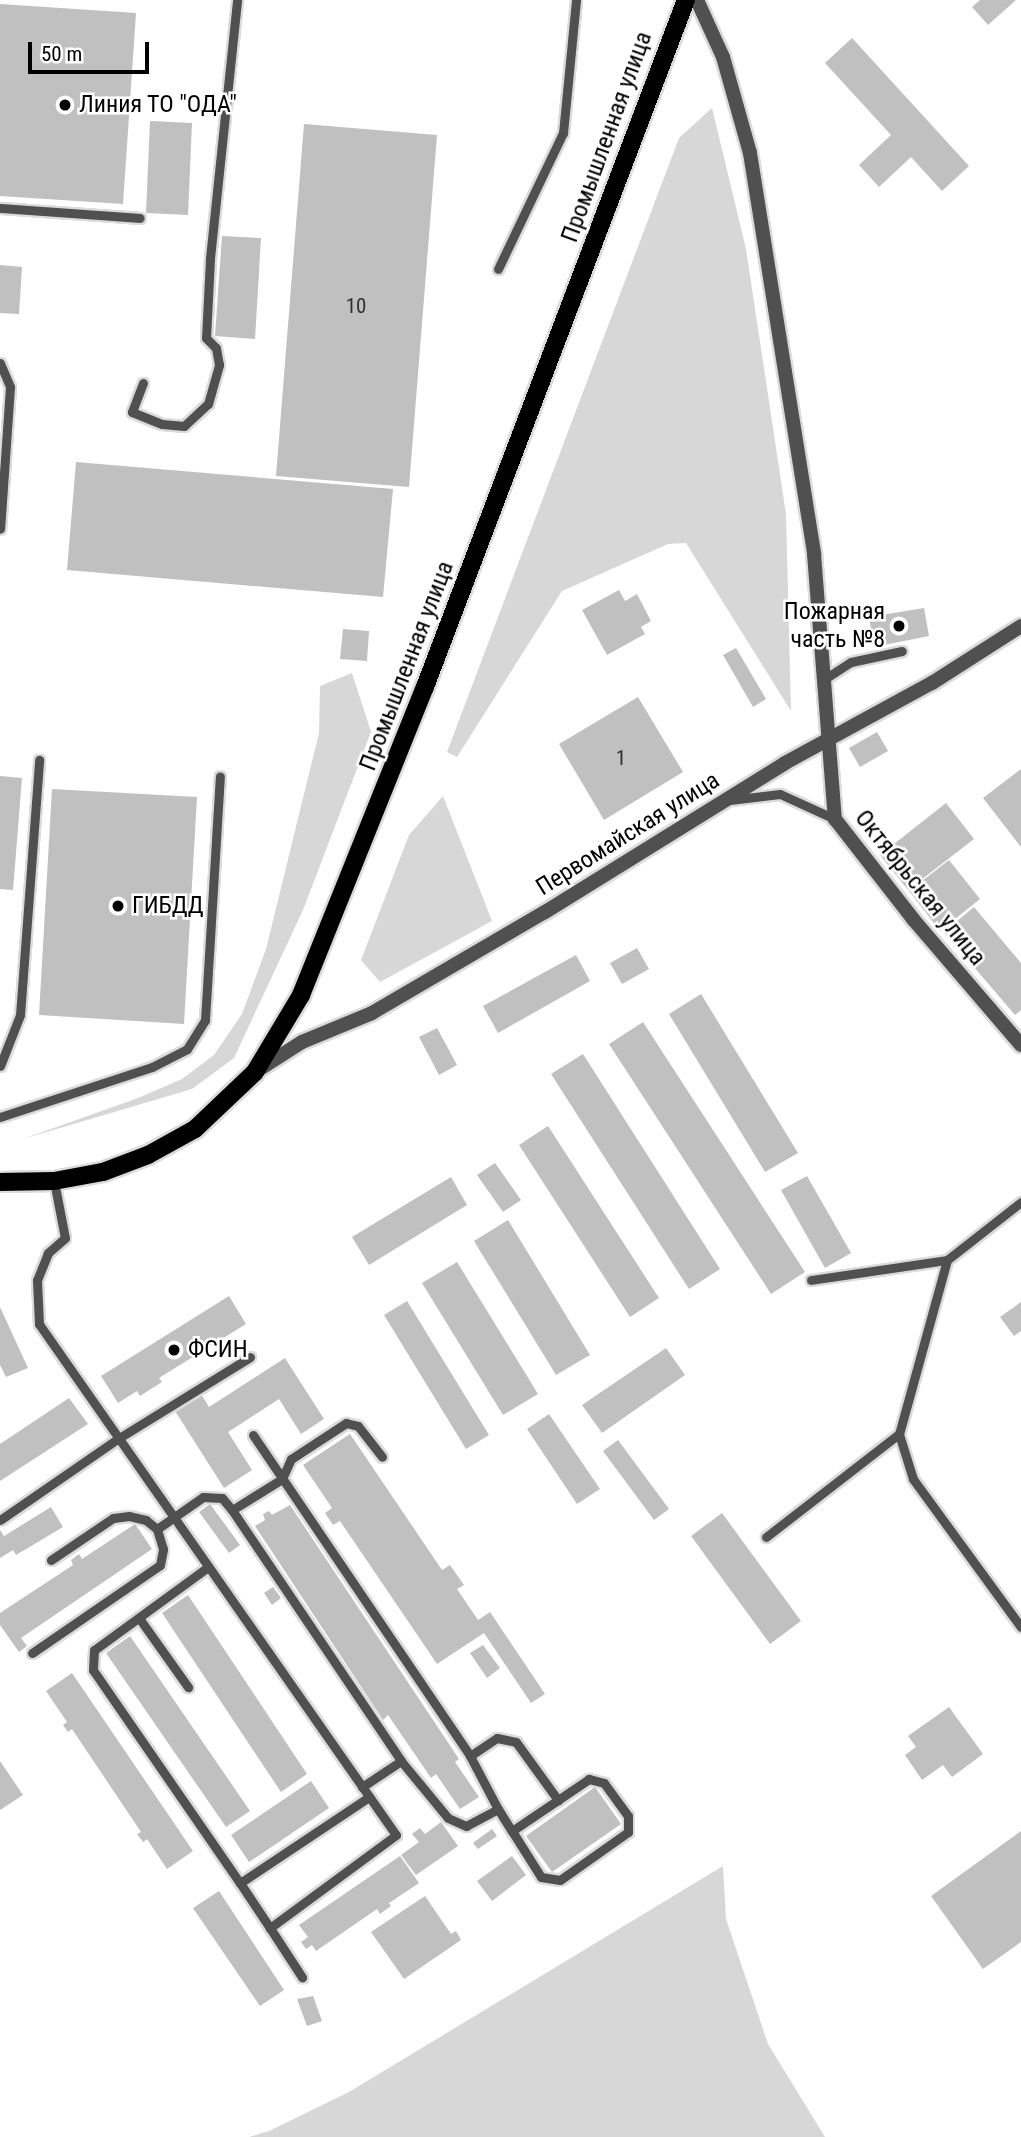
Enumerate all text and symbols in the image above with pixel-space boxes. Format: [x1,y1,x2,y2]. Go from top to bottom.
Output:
scale bar [32,28,152,72]
street label: Промышленная улица [555,28,659,246]
text: 50 m [41,42,82,66]
place label: Линия ТО "ОДА" [79,91,237,119]
marker: Линия ТО "ОДА" [57,97,73,113]
house number: 10 [346,293,366,319]
street label: Промышленная улица [354,557,460,775]
place label: Пожарная часть №8 [784,598,885,654]
marker: Пожарная часть №8 [891,618,907,634]
house number: 1 [616,745,626,771]
street label: Первомайская улица [531,766,725,902]
street label: Октябрьская улица [848,804,992,972]
place label: ГИБДД [132,892,204,920]
marker: ГИБДД [110,898,126,914]
place label: ФСИН [188,1336,248,1364]
marker: ФСИН [166,1342,182,1358]

